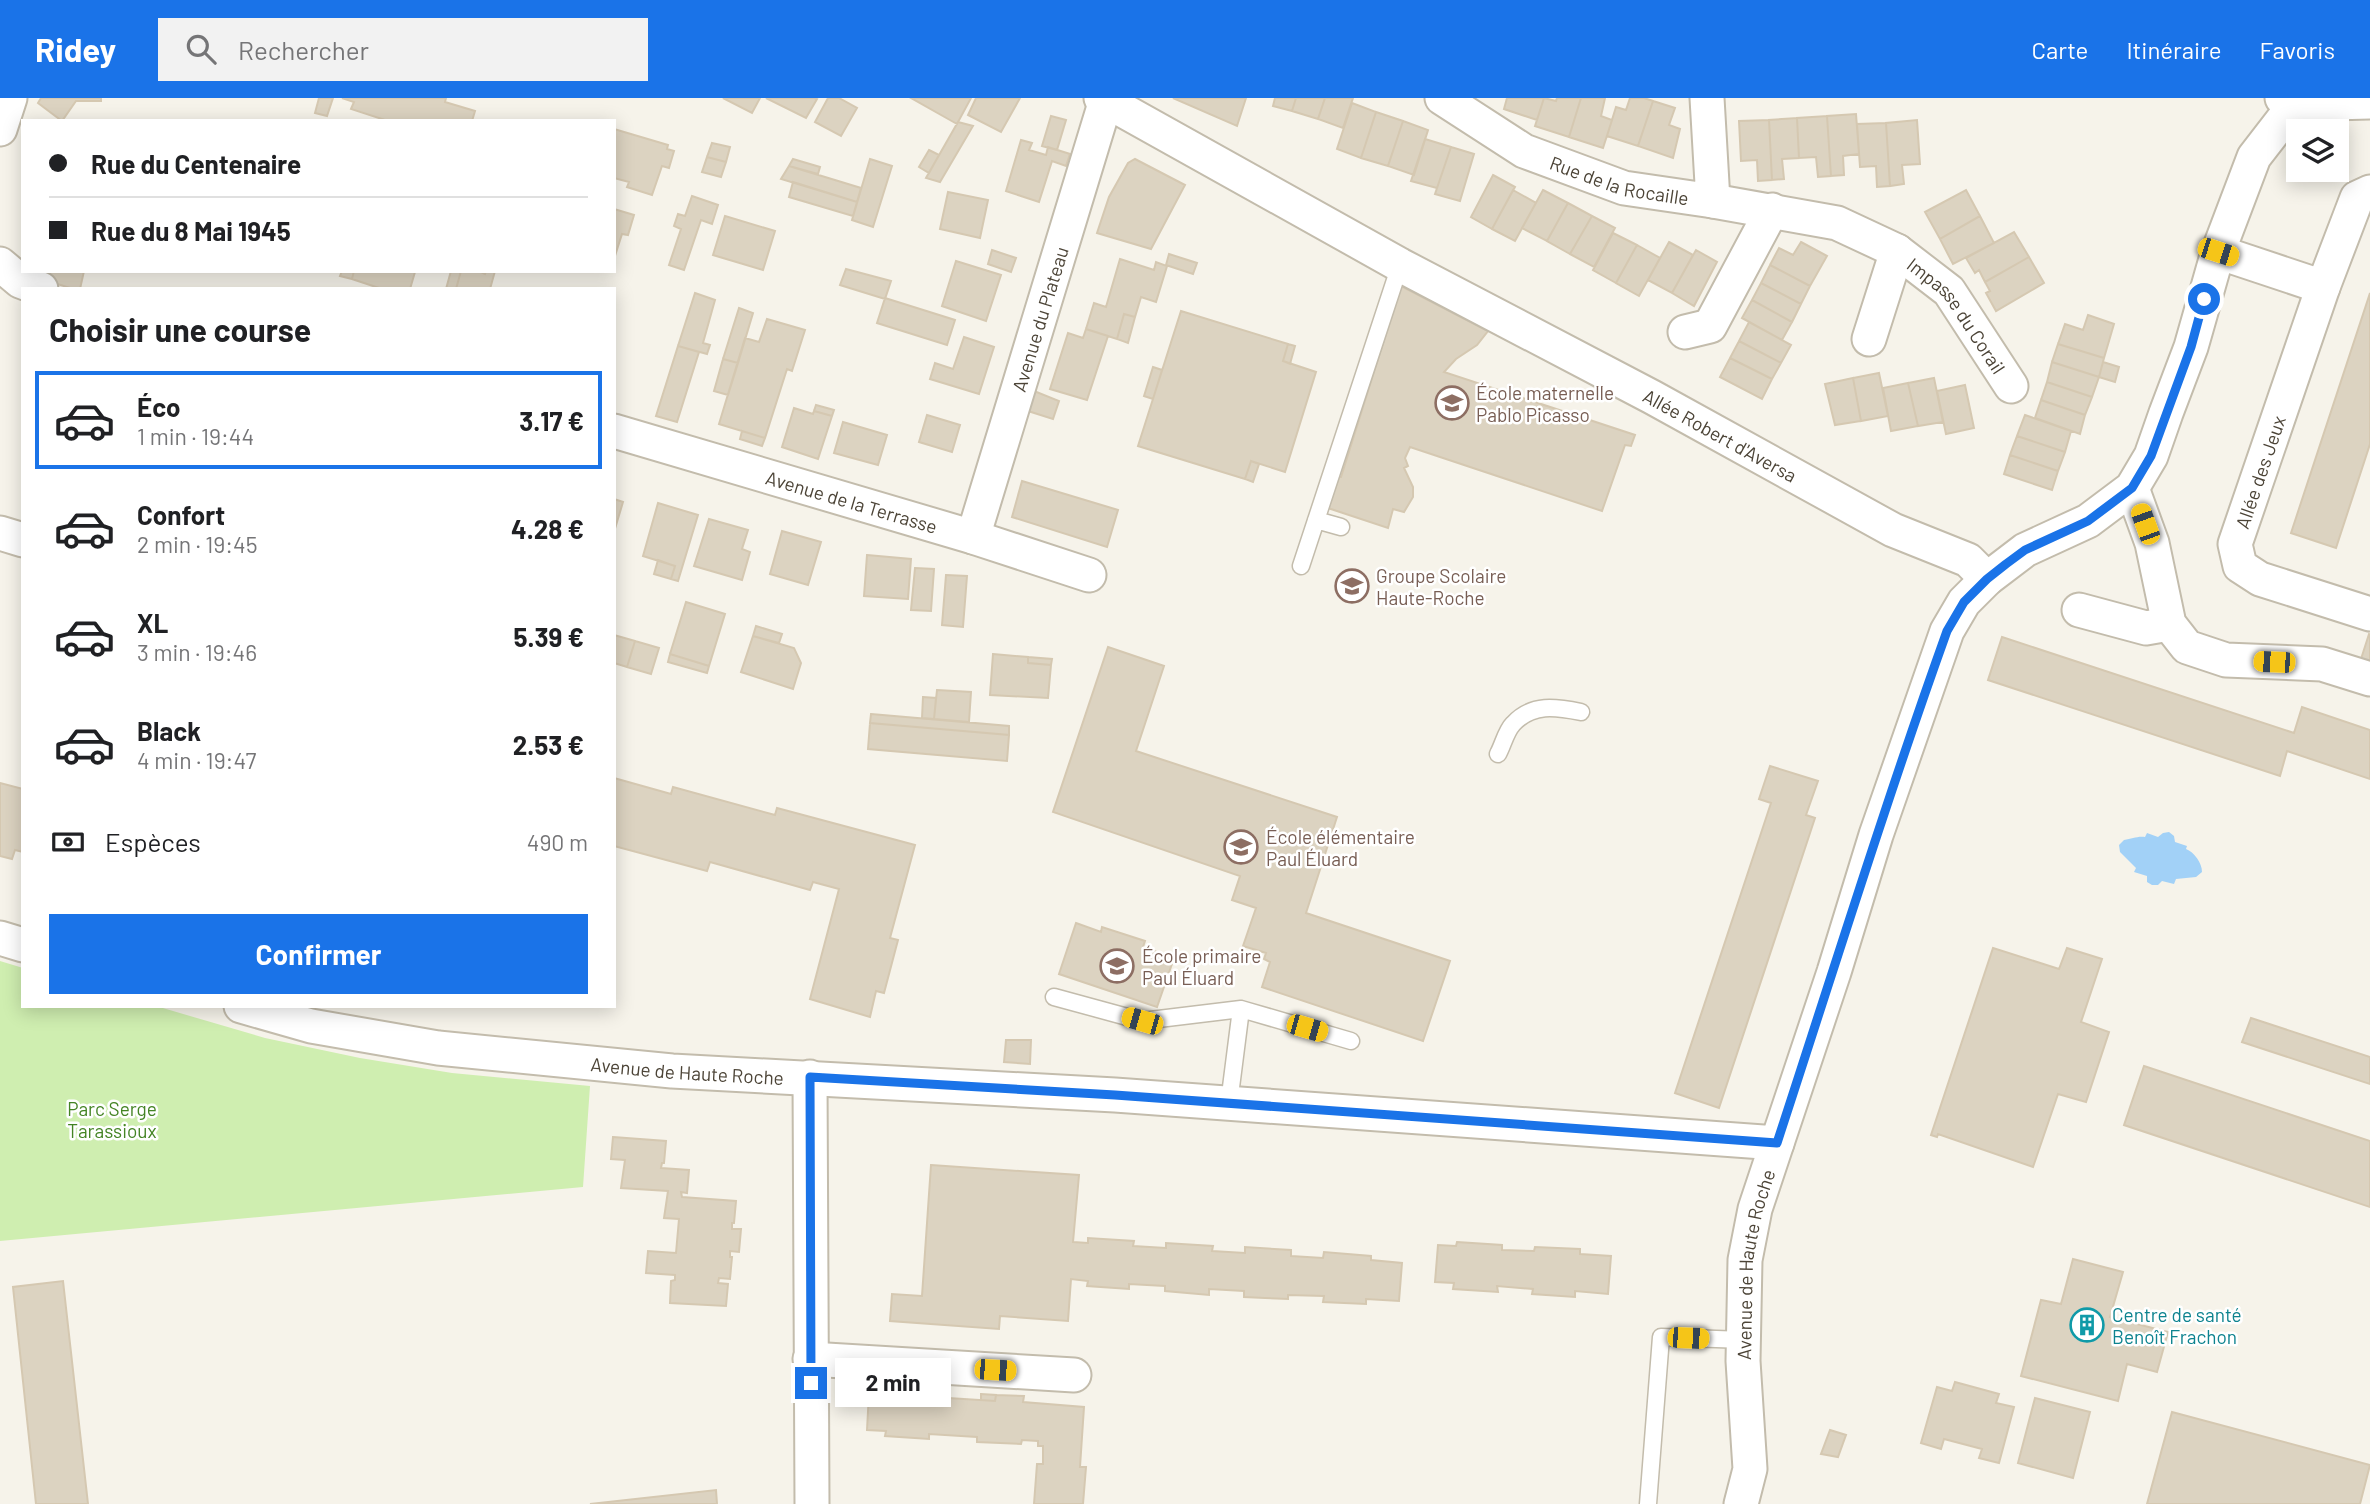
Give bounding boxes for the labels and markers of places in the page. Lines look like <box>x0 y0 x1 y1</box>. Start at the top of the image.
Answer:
place label: École maternelle Pablo Picasso <box>1476 381 1614 426</box>
school or university icon: École maternelle Pablo Picasso <box>1433 384 1471 422</box>
place label: Groupe Scolaire Haute-Roche <box>1376 564 1506 609</box>
school or university icon: Groupe Scolaire Haute-Roche <box>1333 567 1371 605</box>
place label: École élémentaire Paul Éluard <box>1266 825 1415 870</box>
school or university icon: École élémentaire Paul Éluard <box>1222 828 1260 866</box>
place label: École primaire Paul Éluard <box>1142 944 1261 989</box>
school or university icon: École primaire Paul Éluard <box>1098 947 1136 985</box>
place label: Centre de santé Benoît Frachon <box>2112 1303 2242 1348</box>
building icon: Centre de santé Benoît Frachon <box>2068 1306 2106 1344</box>

